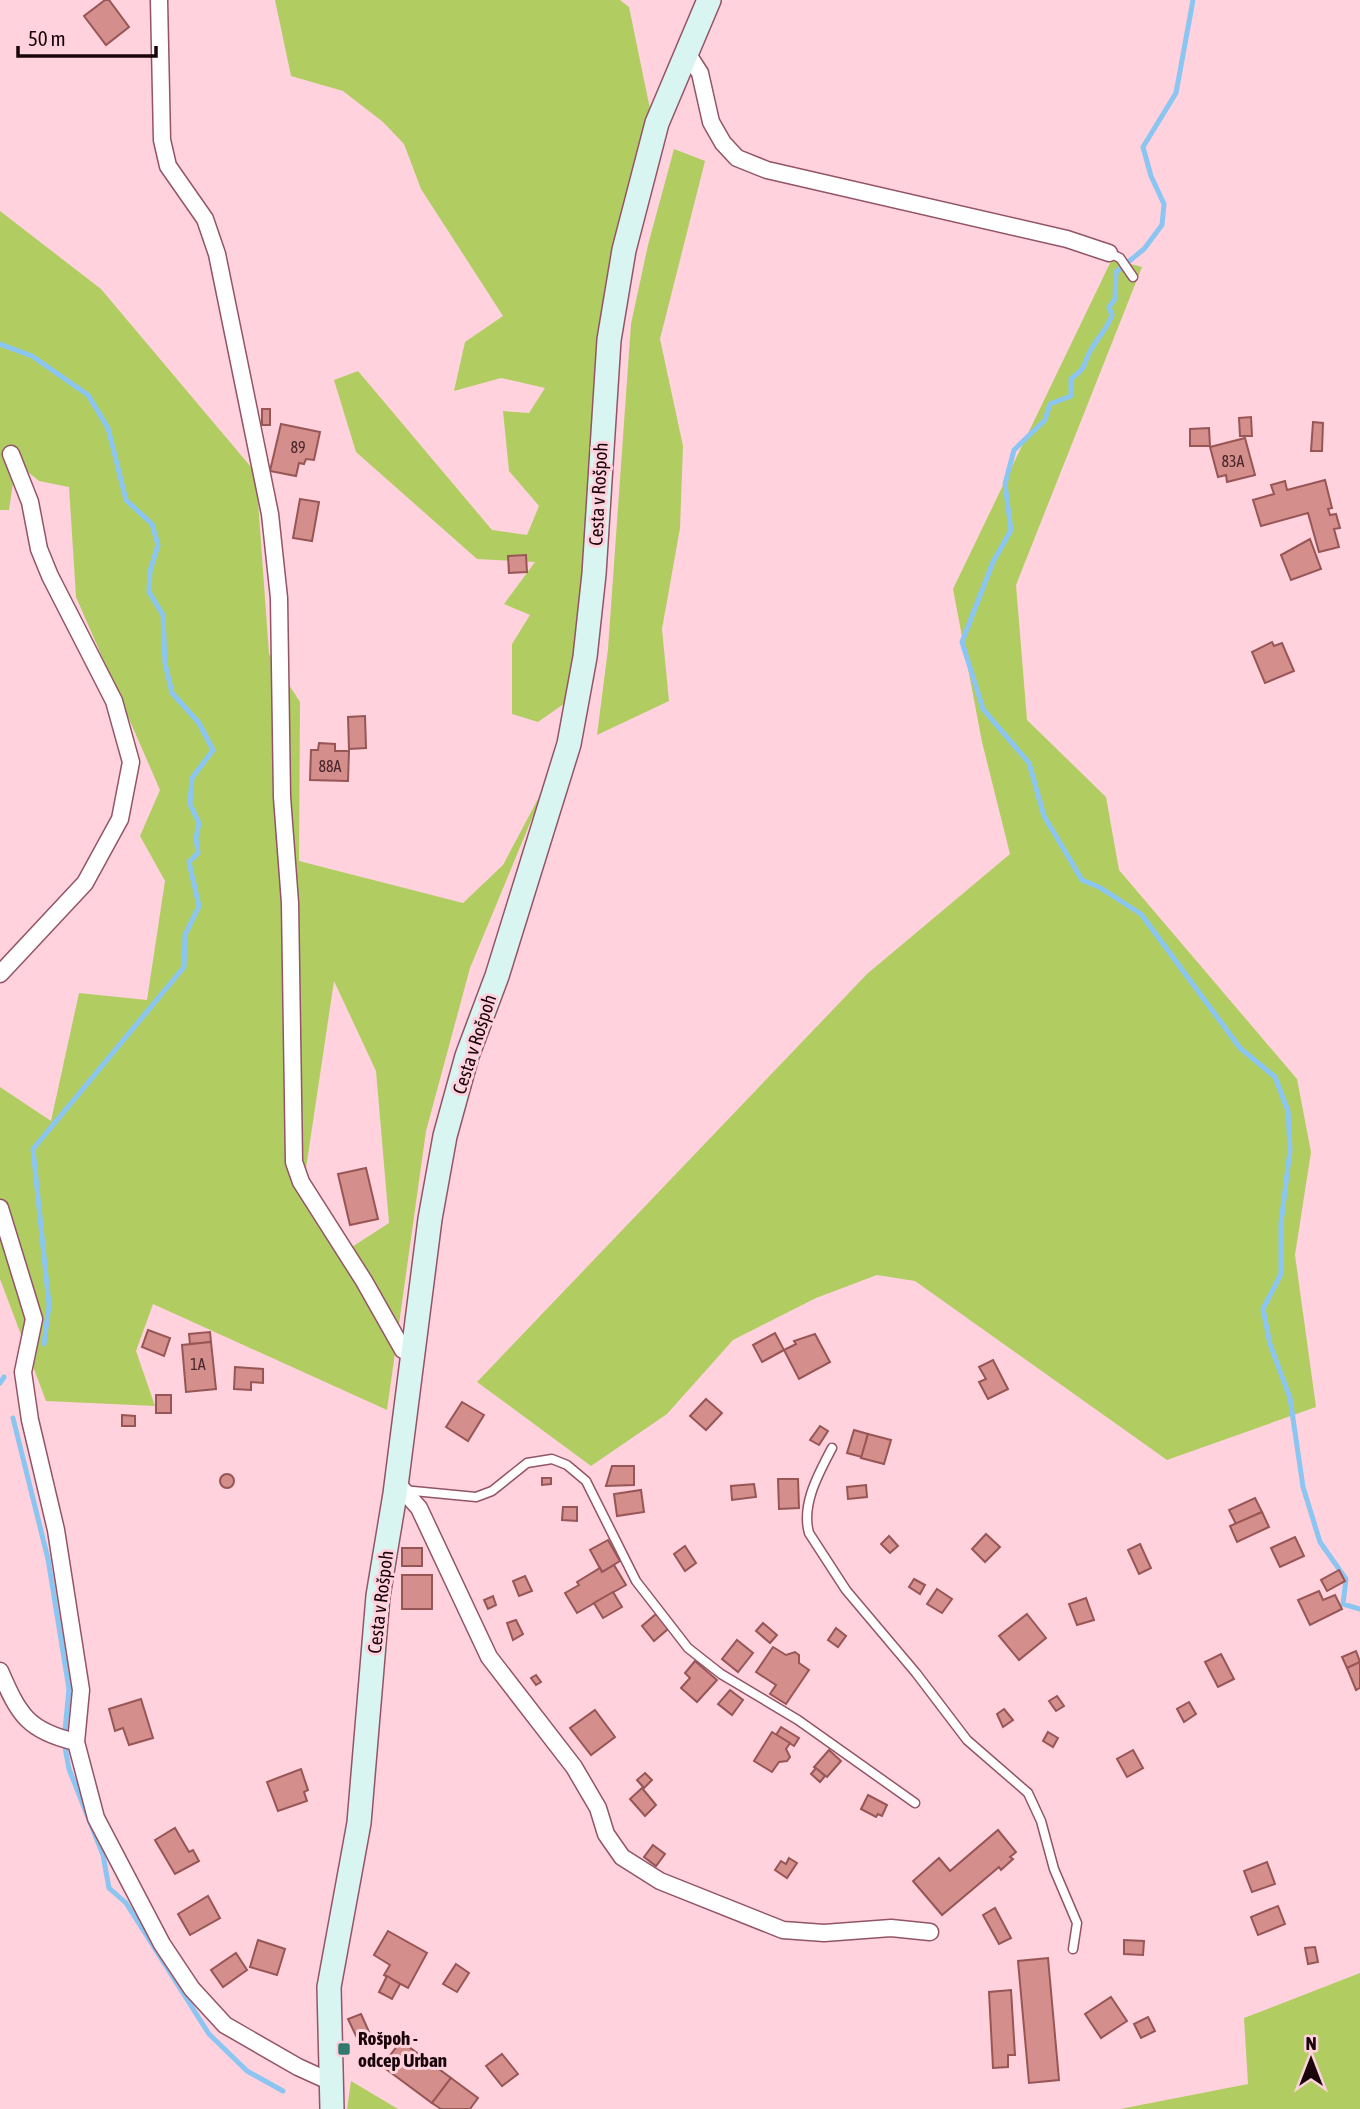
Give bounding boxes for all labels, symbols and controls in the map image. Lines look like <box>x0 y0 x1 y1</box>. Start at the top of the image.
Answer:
scale bar <box>18 14 156 58</box>
text: 50 m <box>28 26 66 50</box>
house number: 89 <box>290 438 306 456</box>
street label: Cesta v Rošpoh <box>584 442 612 546</box>
house number: 83A <box>1222 452 1245 470</box>
house number: 88A <box>319 757 342 775</box>
street label: Cesta v Rošpoh <box>448 991 500 1097</box>
house number: 1A <box>190 1355 206 1373</box>
street label: Cesta v Rošpoh <box>363 1549 397 1655</box>
north arrow <box>1276 2025 1346 2095</box>
place label: Rošpoh - odcep Urban <box>358 2027 447 2071</box>
text: N <box>1305 2032 1317 2054</box>
marker: Rošpoh - odcep Urban <box>336 2041 352 2057</box>

